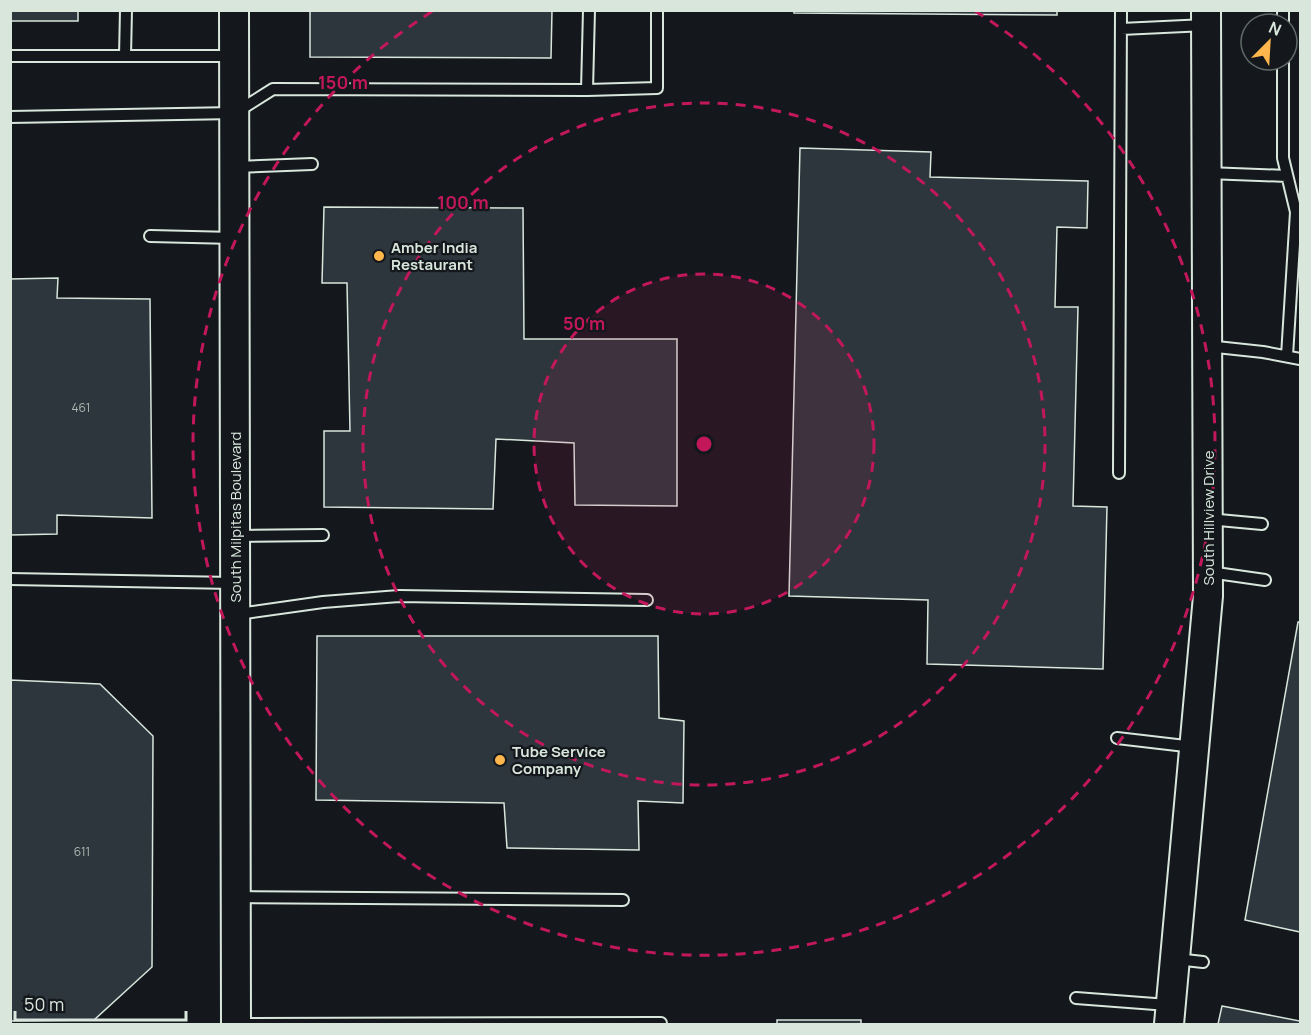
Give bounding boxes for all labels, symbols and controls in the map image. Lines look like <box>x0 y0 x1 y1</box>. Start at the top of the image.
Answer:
north arrow <box>1239 12 1299 72</box>
text: N <box>1265 16 1285 41</box>
text: 150 m <box>318 70 368 94</box>
text: 100 m <box>437 190 489 214</box>
place label: Amber India Restaurant <box>391 237 477 275</box>
marker: Amber India Restaurant <box>372 249 386 263</box>
text: 50 m <box>563 311 605 335</box>
house number: 461 <box>71 399 91 416</box>
street label: South Milpitas Boulevard <box>225 432 246 602</box>
centre of rings <box>694 434 714 454</box>
street label: South Hillview Drive <box>1198 450 1219 585</box>
place label: Tube Service Company <box>512 741 606 779</box>
marker: Tube Service Company <box>493 753 507 767</box>
house number: 611 <box>74 843 90 860</box>
scale bar <box>15 984 186 1022</box>
text: 50 m <box>24 992 64 1016</box>

